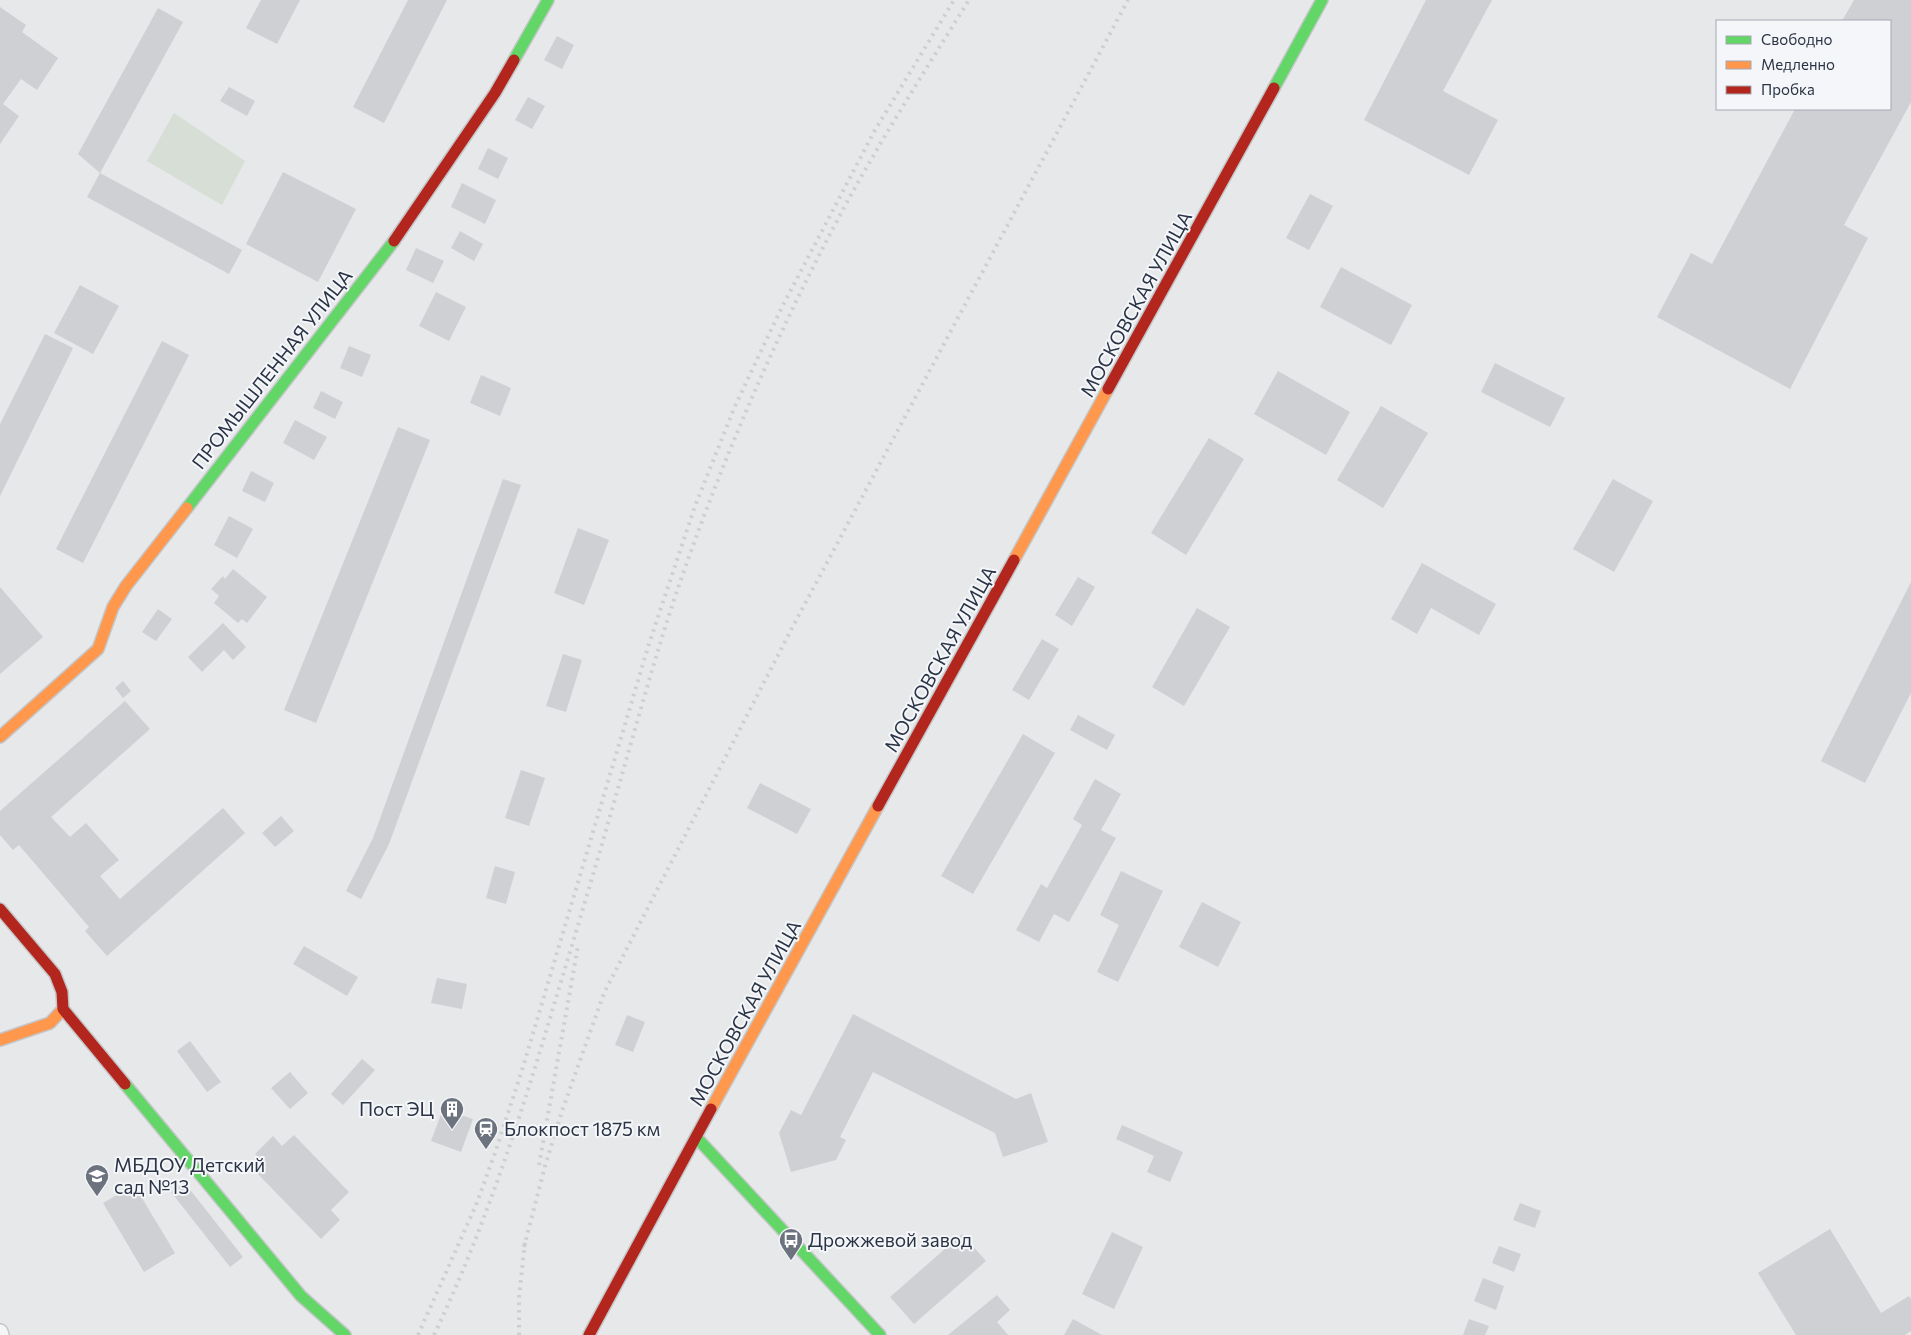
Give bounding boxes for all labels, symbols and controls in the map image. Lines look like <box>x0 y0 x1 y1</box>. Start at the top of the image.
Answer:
legend <box>1716 20 1891 110</box>
text: Свободно <box>1761 30 1832 48</box>
text: Медленно <box>1761 55 1835 73</box>
text: Пробка <box>1761 80 1815 98</box>
street label: МОСКОВСКАЯ УЛИЦА <box>1075 207 1196 401</box>
street label: ПРОМЫШЛЕННАЯ УЛИЦА <box>186 264 357 473</box>
street label: МОСКОВСКАЯ УЛИЦА <box>879 562 1000 756</box>
street label: МОСКОВСКАЯ УЛИЦА <box>684 916 805 1110</box>
building icon: Пост ЭЦ <box>439 1096 465 1130</box>
place label: Пост ЭЦ <box>359 1097 434 1120</box>
station icon: Блокпост 1875 км <box>473 1116 499 1150</box>
place label: Блокпост 1875 км <box>504 1117 660 1140</box>
place label: МБДОУ Детский сад №13 <box>114 1153 265 1198</box>
school or university icon: МБДОУ Детский сад №13 <box>84 1163 110 1197</box>
bus stop icon: Дрожжевой завод <box>778 1227 804 1261</box>
place label: Дрожжевой завод <box>808 1228 972 1251</box>

